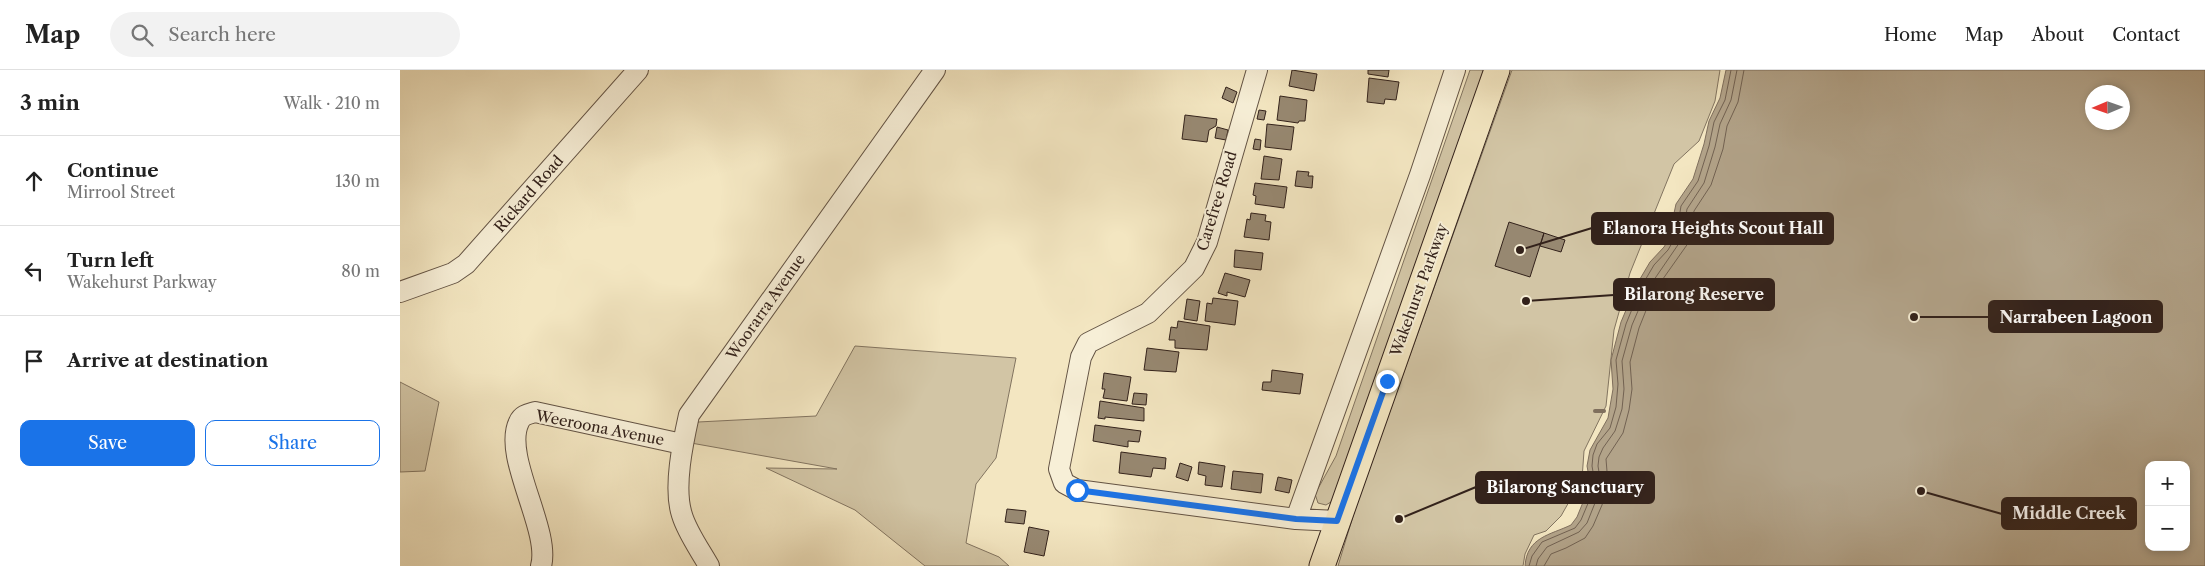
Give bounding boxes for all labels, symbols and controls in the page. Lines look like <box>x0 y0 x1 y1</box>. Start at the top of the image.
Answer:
search box <box>110 12 460 57</box>
text: Map <box>25 20 80 49</box>
icon: search <box>128 21 156 49</box>
text: Search here <box>168 23 276 46</box>
text: Home <box>1884 24 1937 46</box>
text: Map <box>1965 24 2003 46</box>
text: About <box>2031 24 2084 46</box>
text: Contact <box>2112 24 2180 46</box>
north arrow <box>2085 85 2130 130</box>
text: 3 min <box>20 90 80 115</box>
text: Walk · 210 m <box>284 93 380 113</box>
street label: Carefree Road <box>1192 149 1241 253</box>
street label: Rickard Road <box>490 151 567 236</box>
text: Continue <box>67 159 159 182</box>
icon: ahead <box>20 167 48 195</box>
text: 130 m <box>335 171 380 191</box>
text: Mirrool Street <box>67 182 175 202</box>
callout: Elanora Heights Scout Hall <box>1592 213 1833 244</box>
text: Elanora Heights Scout Hall <box>1602 218 1824 238</box>
street label: Wakehurst Parkway <box>1385 220 1452 360</box>
text: Turn left <box>67 249 154 272</box>
street label: Woorarra Avenue <box>721 250 809 364</box>
icon: left <box>20 257 48 285</box>
text: 80 m <box>341 261 380 281</box>
text: Wakehurst Parkway <box>67 272 217 292</box>
callout: Bilarong Reserve <box>1614 279 1774 310</box>
text: Bilarong Reserve <box>1624 284 1764 304</box>
callout: Narrabeen Lagoon <box>1989 301 2162 332</box>
text: Narrabeen Lagoon <box>2000 307 2152 327</box>
icon: arrive <box>20 347 48 375</box>
text: Arrive at destination <box>67 349 268 372</box>
route end <box>1376 370 1399 393</box>
street label: Weeroona Avenue <box>533 406 666 449</box>
button: Save <box>20 420 195 466</box>
button: Share <box>205 420 380 466</box>
map controls <box>2145 461 2190 551</box>
button: + <box>2145 461 2190 506</box>
callout: Bilarong Sanctuary <box>1476 472 1654 503</box>
text: Bilarong Sanctuary <box>1486 477 1645 497</box>
route start <box>1066 479 1089 502</box>
callout: Middle Creek <box>2002 498 2136 529</box>
text: Middle Creek <box>2012 503 2126 523</box>
button: − <box>2145 506 2190 551</box>

